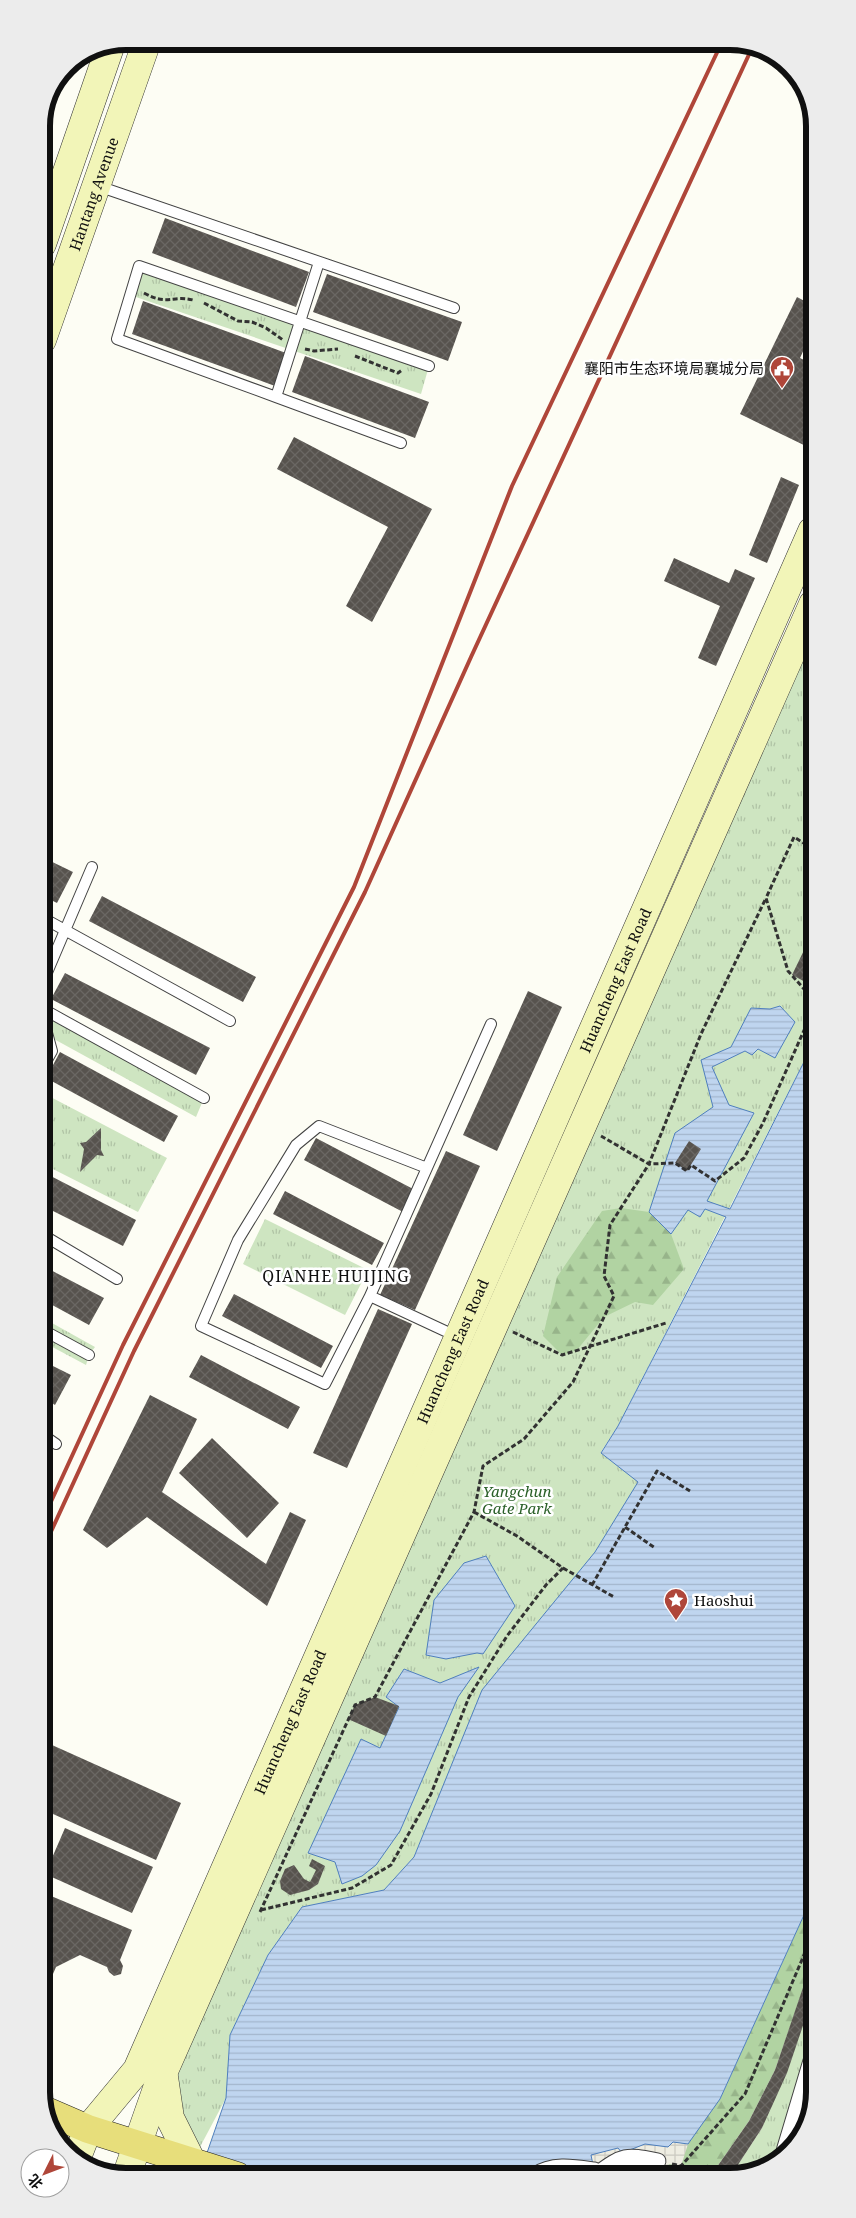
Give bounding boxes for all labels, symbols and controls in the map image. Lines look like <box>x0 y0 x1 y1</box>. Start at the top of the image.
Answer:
street label: Hantang Avenue <box>64 134 123 253</box>
public building icon: 襄阳市生态环境局襄城分局 <box>769 355 795 389</box>
place label: 襄阳市生态环境局襄城分局 <box>584 358 764 378</box>
street label: Huancheng East Road <box>574 905 656 1056</box>
district label: QIANHE HUIJING <box>262 1265 410 1287</box>
street label: Huancheng East Road <box>412 1276 493 1427</box>
park label: Yangchun Gate Park <box>482 1481 552 1518</box>
place icon: Haoshui <box>663 1587 689 1621</box>
place label: Haoshui <box>694 1590 754 1610</box>
street label: Huancheng East Road <box>249 1646 330 1797</box>
north arrow <box>20 2148 70 2198</box>
text: 北 <box>23 2170 47 2194</box>

